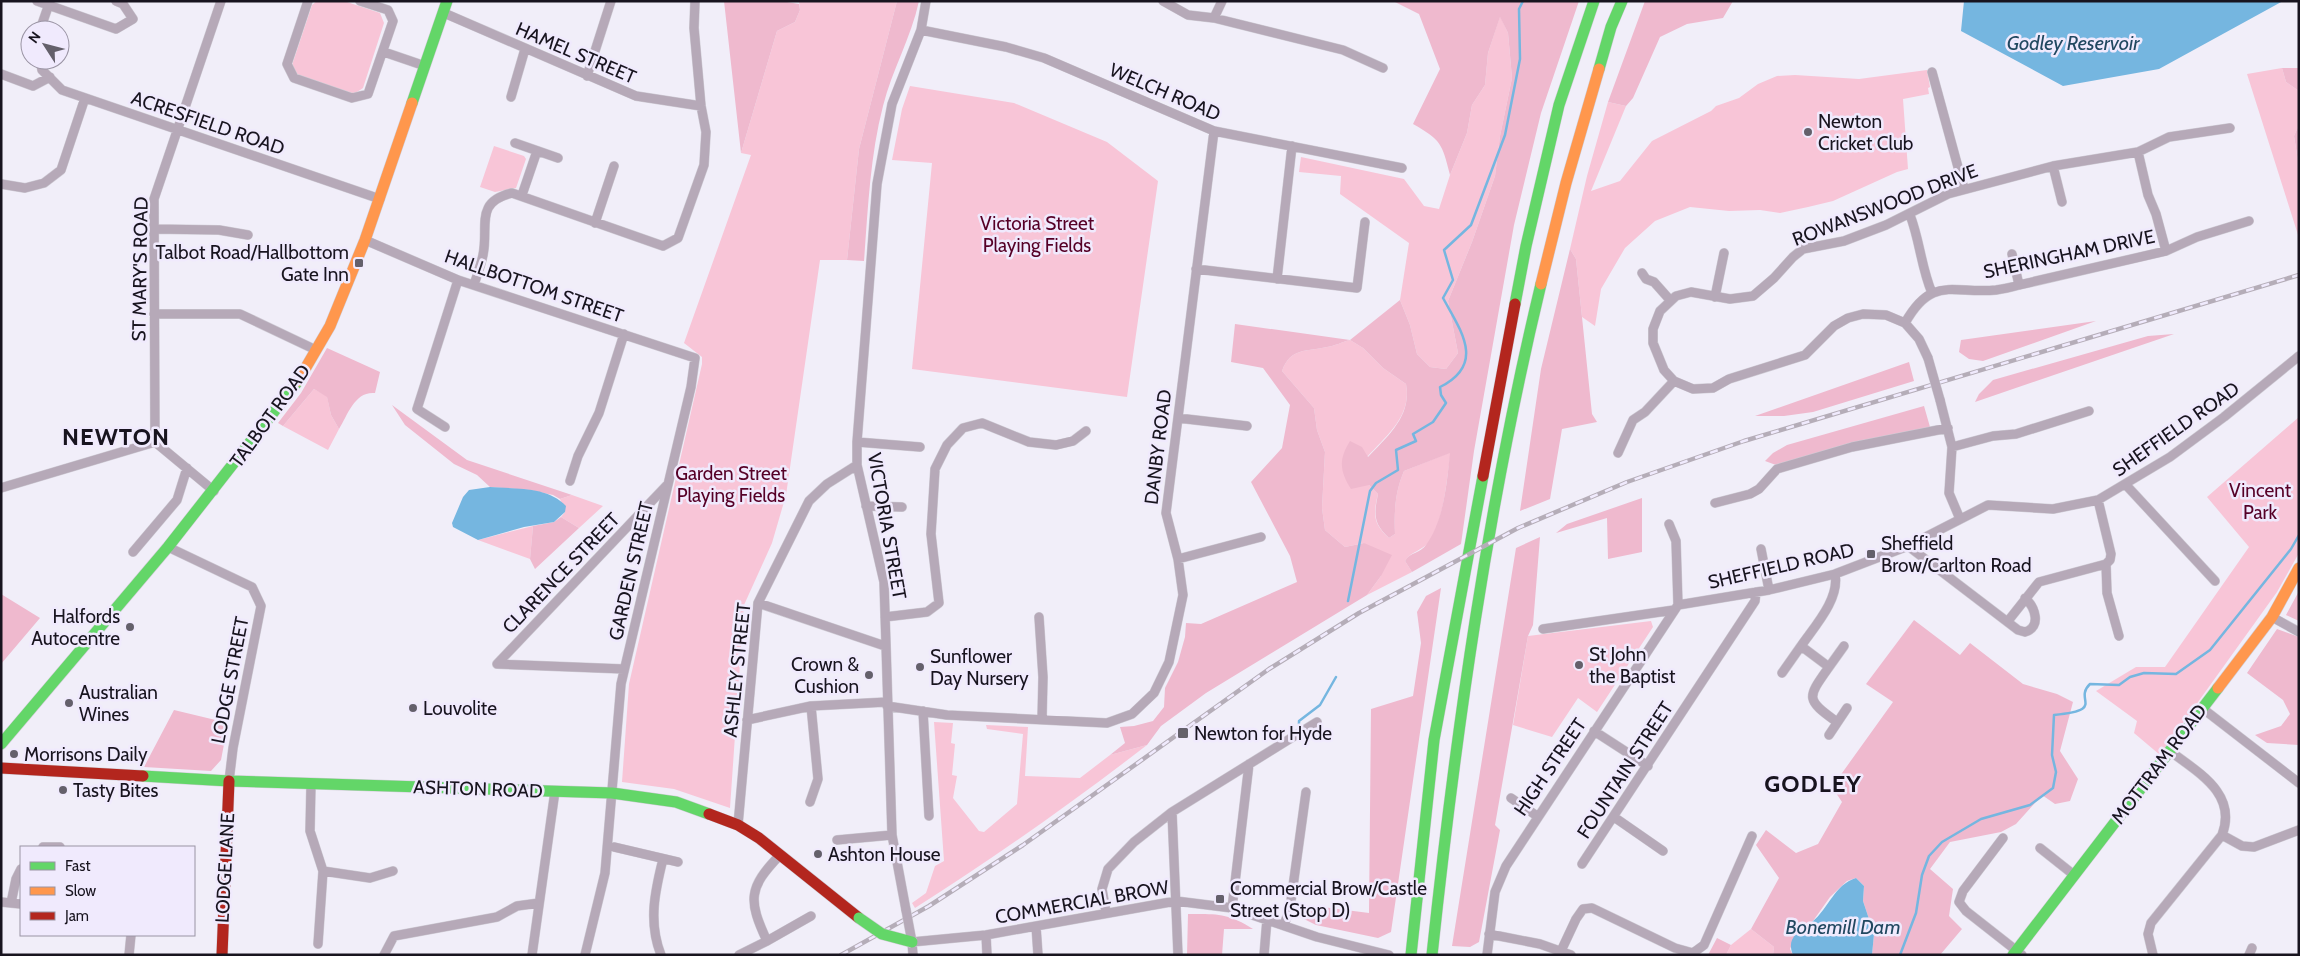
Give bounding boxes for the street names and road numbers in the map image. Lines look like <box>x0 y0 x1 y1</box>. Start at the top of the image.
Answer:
street label: HAMEL STREET <box>512 17 640 89</box>
street label: WELCH ROAD <box>1106 58 1224 126</box>
street label: ACRESFIELD ROAD <box>128 86 288 160</box>
street label: ROWANSWOOD DRIVE <box>1789 159 1981 251</box>
street label: ST MARY'S ROAD <box>127 196 153 342</box>
street label: SHERINGHAM DRIVE <box>1981 225 2157 283</box>
street label: HALLBOTTOM STREET <box>442 245 626 327</box>
street label: TALBOT ROAD <box>225 360 315 472</box>
street label: SHEFFIELD ROAD <box>2108 377 2244 481</box>
street label: DANBY ROAD <box>1140 388 1177 506</box>
street label: VICTORIA STREET <box>863 451 911 601</box>
street label: GARDEN STREET <box>604 499 658 643</box>
street label: CLARENCE STREET <box>498 508 624 638</box>
street label: SHEFFIELD ROAD <box>1706 538 1856 594</box>
street label: ASHLEY STREET <box>718 602 756 738</box>
street label: LODGE STREET <box>206 615 254 745</box>
street label: FOUNTAIN STREET <box>1572 697 1678 843</box>
street label: MOTTRAM ROAD <box>2106 699 2212 828</box>
street label: HIGH STREET <box>1509 714 1591 820</box>
street label: ASHTON ROAD <box>413 775 543 803</box>
street label: LODGE LANE <box>211 812 239 924</box>
street label: COMMERCIAL BROW <box>993 875 1171 929</box>

